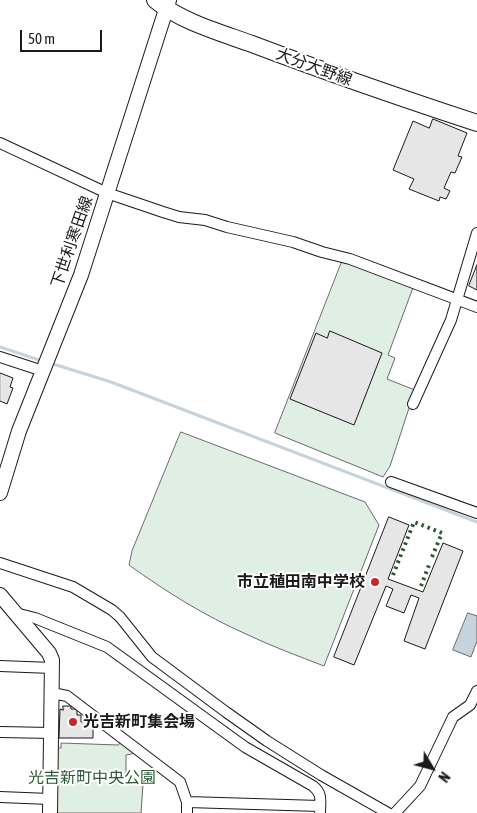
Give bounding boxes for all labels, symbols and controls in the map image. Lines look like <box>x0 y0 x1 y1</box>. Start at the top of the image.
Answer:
scale bar <box>22 20 105 52</box>
text: 50 m <box>28 30 55 47</box>
street label: 大分大野線 <box>273 44 355 90</box>
street label: 下世利寒田線 <box>47 193 97 291</box>
place label: 市立稙田南中学校 <box>237 572 365 592</box>
marker: 市立稙田南中学校 <box>369 576 381 588</box>
place label: 光吉新町集会場 <box>83 712 195 732</box>
marker: 光吉新町集会場 <box>67 716 79 728</box>
north arrow <box>407 743 457 793</box>
park label: 光吉新町中央公園 <box>28 768 156 788</box>
text: N <box>435 769 453 785</box>

